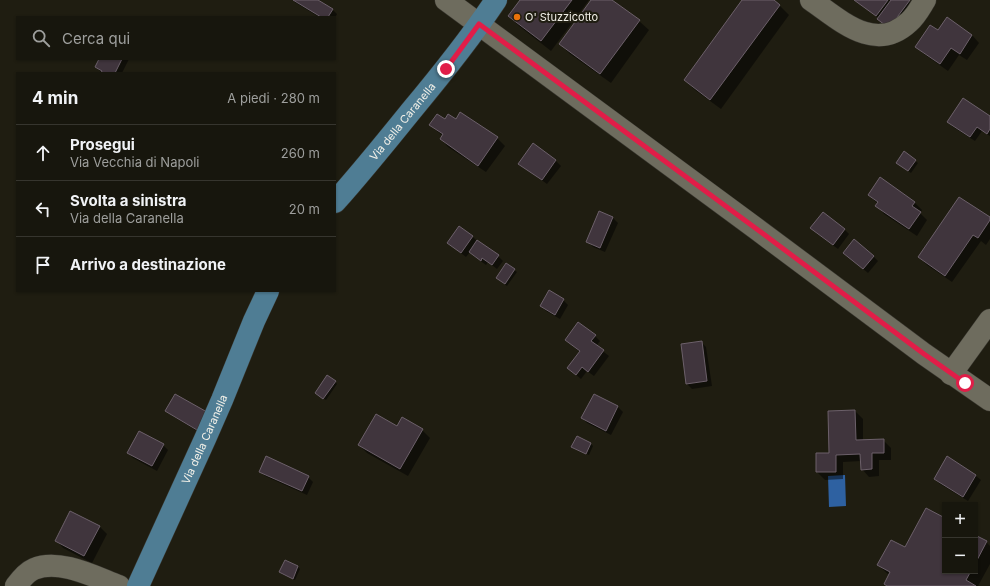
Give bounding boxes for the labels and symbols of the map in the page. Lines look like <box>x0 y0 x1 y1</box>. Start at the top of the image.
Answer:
place label: O' Stuzzicotto <box>525 10 598 24</box>
marker: O' Stuzzicotto <box>512 12 522 22</box>
route end <box>437 60 455 78</box>
street label: Via della Caranella <box>367 80 438 163</box>
route start <box>956 374 974 392</box>
street label: Via della Caranella <box>178 393 230 486</box>

